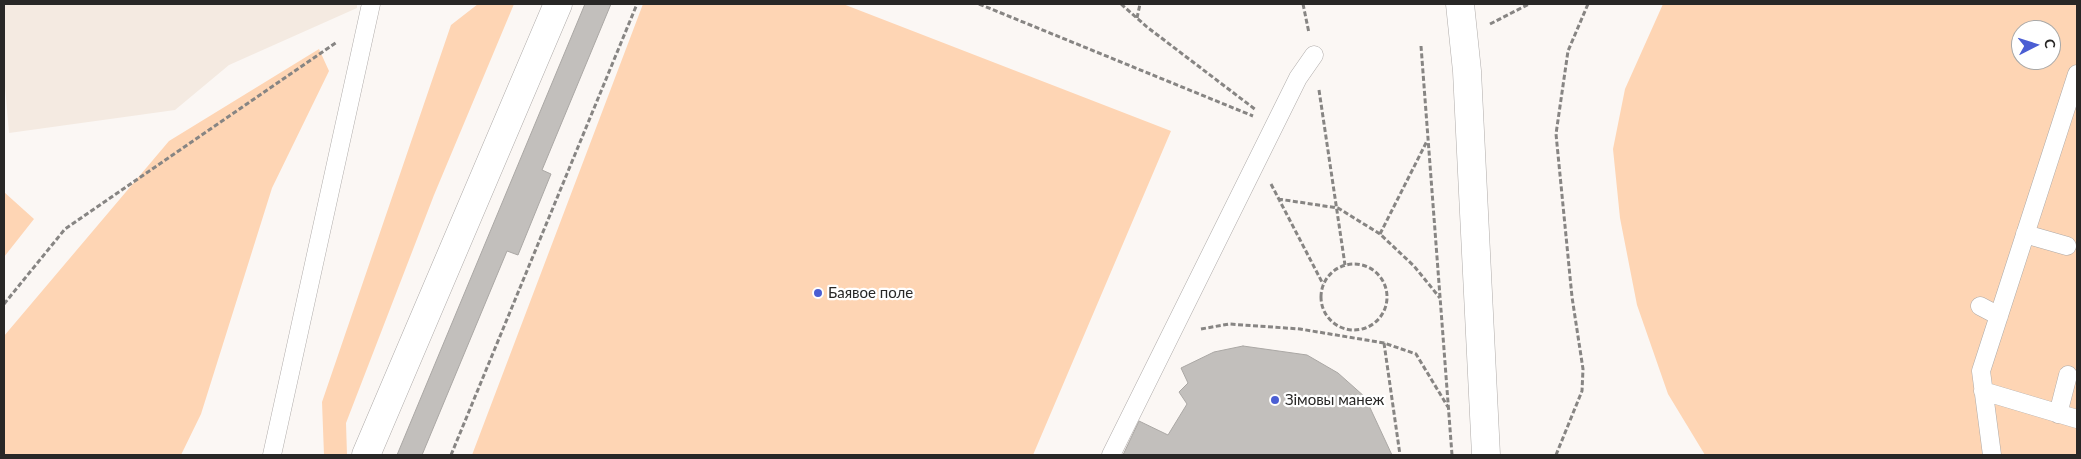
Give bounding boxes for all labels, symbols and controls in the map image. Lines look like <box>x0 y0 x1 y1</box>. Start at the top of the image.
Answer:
north arrow <box>2011 20 2061 70</box>
text: С <box>2042 38 2059 49</box>
place label: Баявое поле <box>828 284 913 302</box>
marker: Баявое поле <box>812 287 824 299</box>
place label: Зімовы манеж <box>1285 391 1384 409</box>
marker: Зімовы манеж <box>1269 394 1281 406</box>

